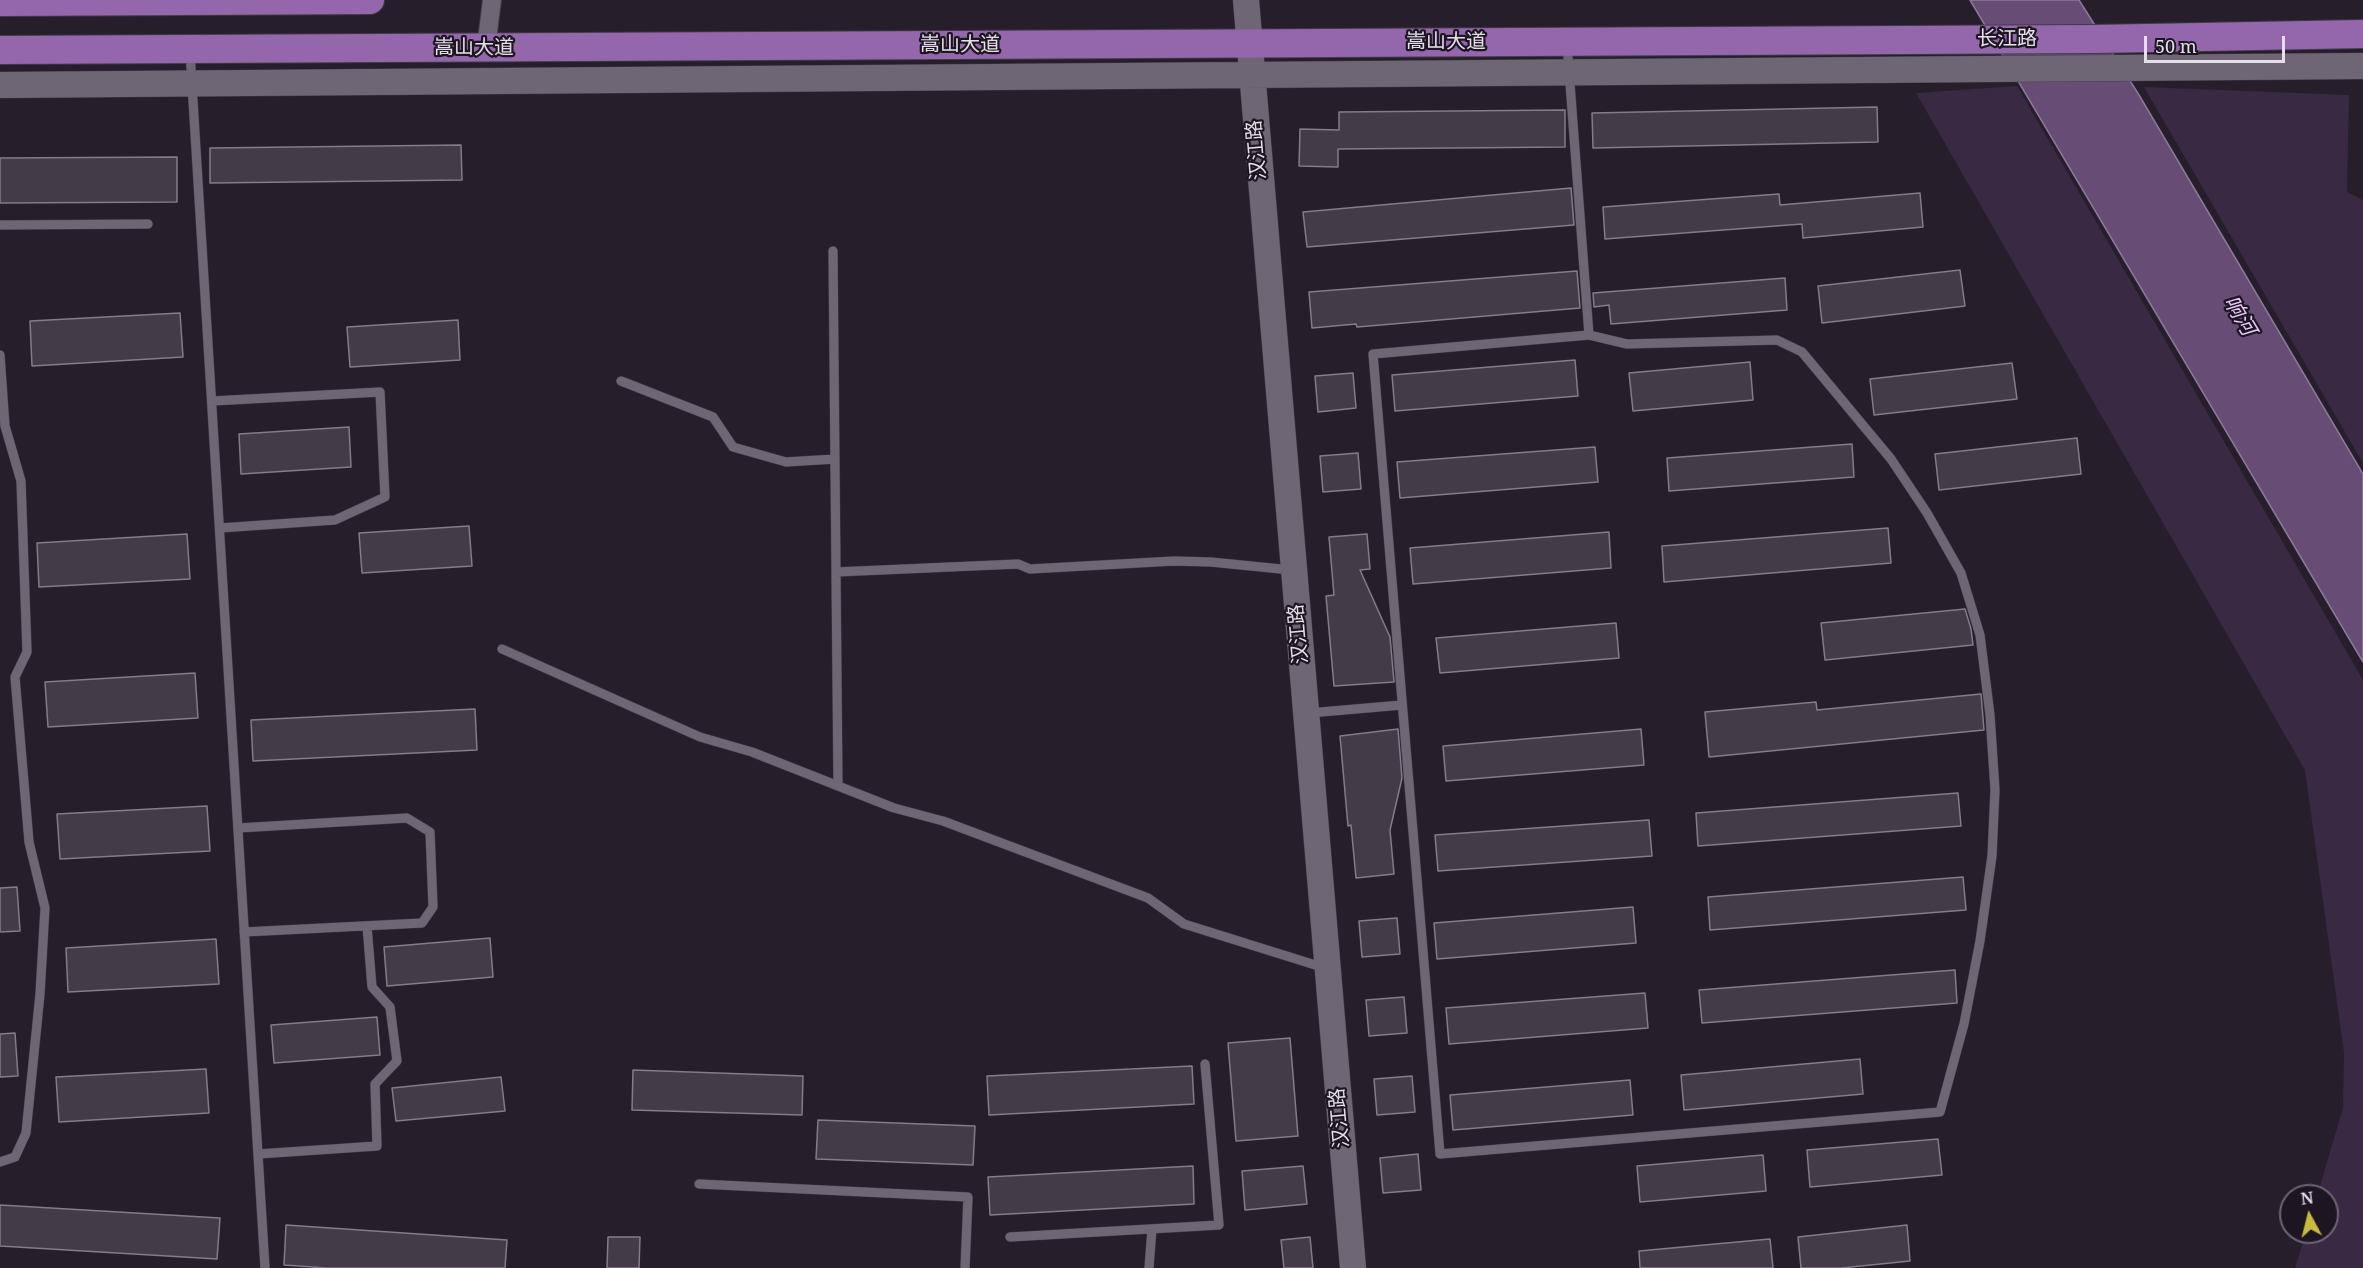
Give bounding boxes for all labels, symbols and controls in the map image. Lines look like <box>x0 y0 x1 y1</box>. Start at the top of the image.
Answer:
scale bar <box>2147 24 2288 62</box>
street label: 长江路 <box>1977 27 2037 51</box>
street label: 嵩山大道 <box>1406 30 1486 54</box>
street label: 嵩山大道 <box>920 33 1000 57</box>
text: 50 m <box>2155 34 2197 58</box>
street label: 嵩山大道 <box>434 36 514 60</box>
street label: 汉江路 <box>1242 119 1272 181</box>
water label: 响河 <box>2217 292 2261 340</box>
street label: 汉江路 <box>1284 603 1314 665</box>
street label: 汉江路 <box>1325 1087 1355 1149</box>
north arrow <box>2279 1184 2339 1244</box>
text: N <box>2299 1186 2315 1210</box>

